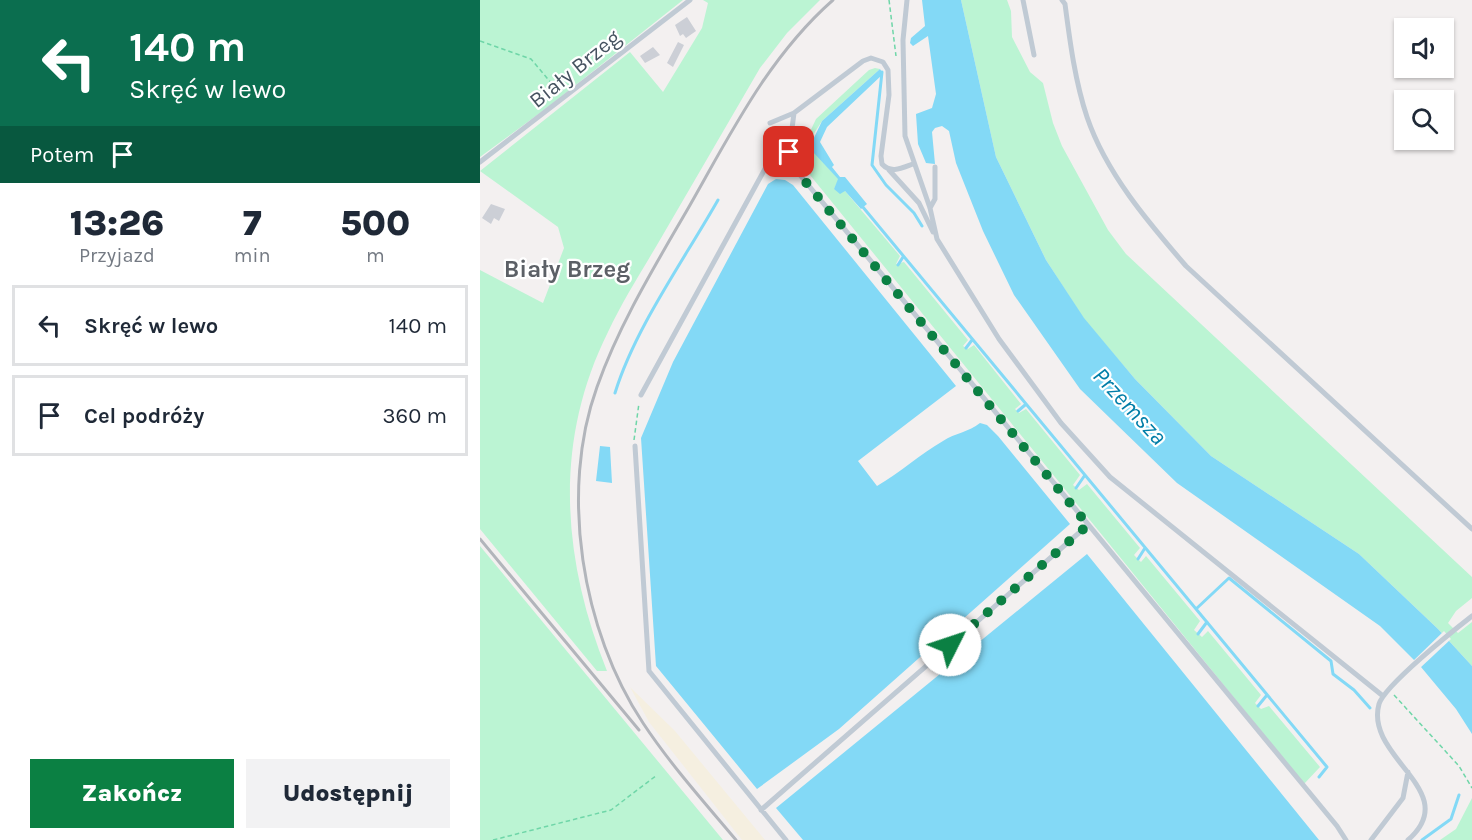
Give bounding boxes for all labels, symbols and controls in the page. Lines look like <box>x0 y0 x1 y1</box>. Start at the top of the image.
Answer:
map controls <box>1394 18 1454 150</box>
button: sound <box>1394 18 1454 78</box>
text: 140 m <box>129 22 246 72</box>
icon: left <box>30 24 108 102</box>
street label: Biały Brzeg <box>524 24 626 114</box>
text: Skręć w lewo <box>129 73 286 105</box>
button: search <box>1394 90 1454 150</box>
pin <box>763 126 814 177</box>
icon: arrive <box>772 135 805 168</box>
icon: arrive <box>106 138 139 171</box>
text: Potem <box>30 142 94 168</box>
text: 13:26 <box>70 202 164 244</box>
text: 7 <box>243 202 262 244</box>
text: 500 <box>340 202 410 244</box>
text: Przyjazd <box>79 244 155 267</box>
text: min <box>234 244 271 267</box>
text: m <box>366 244 385 267</box>
district label: Biały Brzeg <box>504 255 630 283</box>
icon: left <box>33 309 66 342</box>
text: Skręć w lewo <box>84 313 218 339</box>
text: 140 m <box>389 313 447 339</box>
water label: Przemsza <box>1087 362 1173 450</box>
icon: arrive <box>33 399 66 432</box>
text: Cel podróży <box>84 403 204 429</box>
text: 360 m <box>383 403 447 429</box>
position arrow <box>918 613 982 677</box>
button: Zakończ <box>30 759 234 828</box>
button: Udostępnij <box>246 759 450 828</box>

